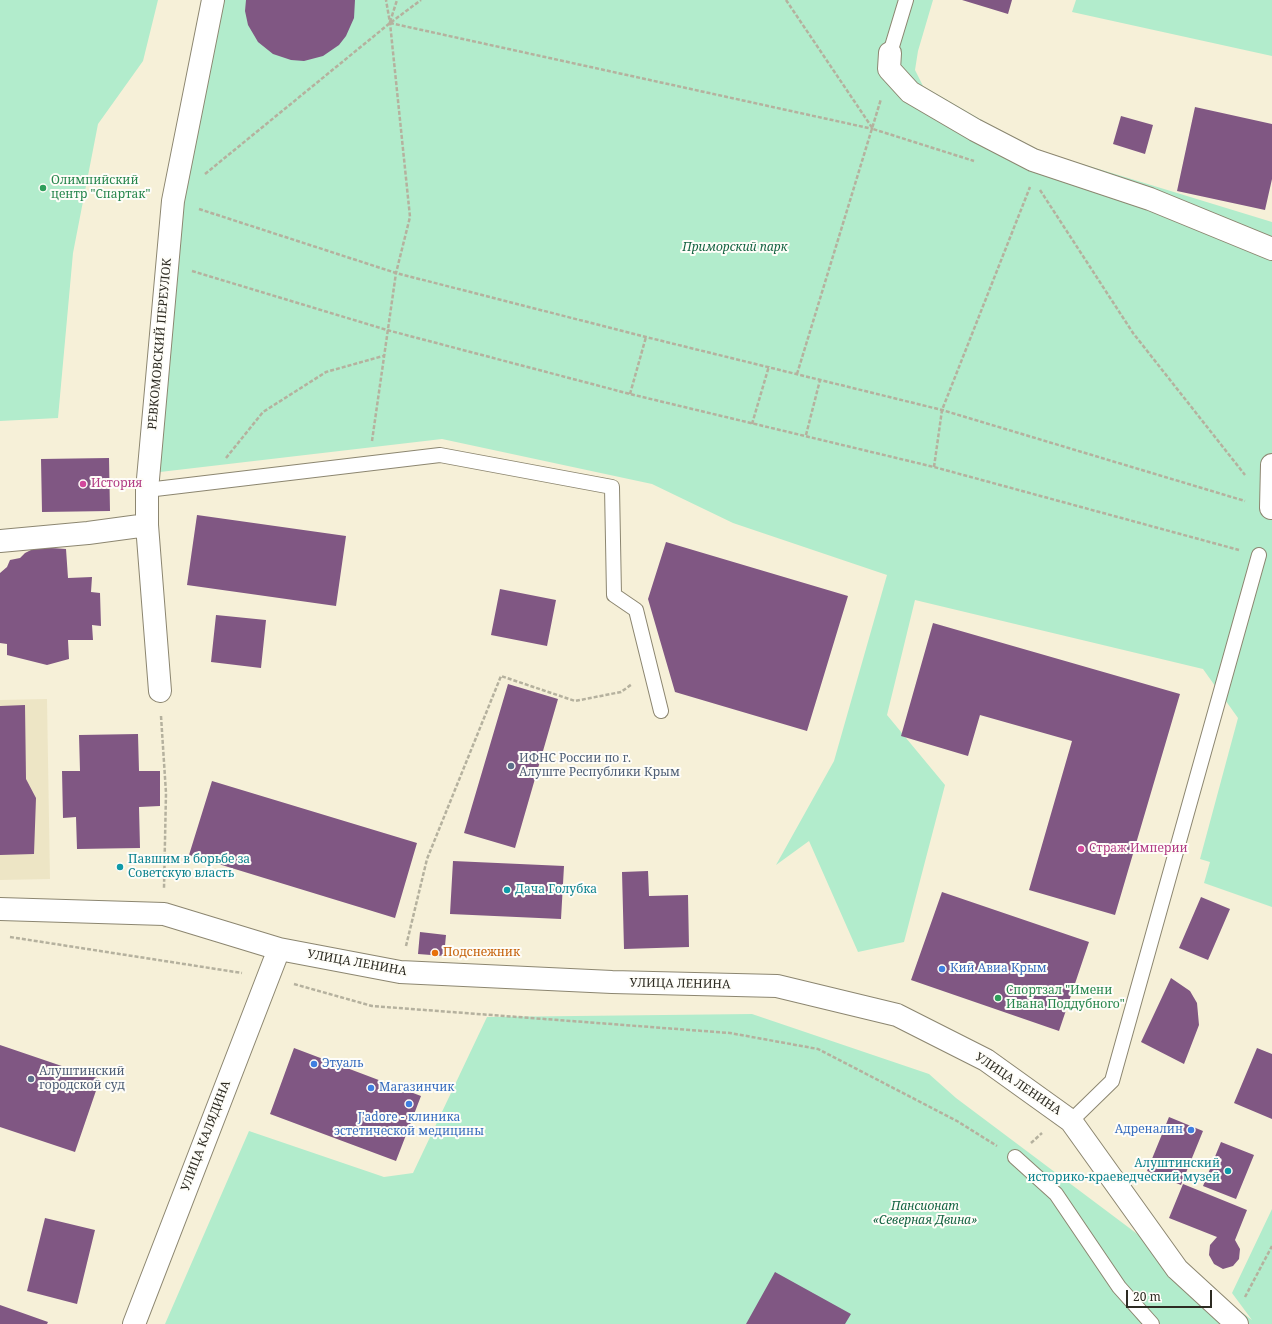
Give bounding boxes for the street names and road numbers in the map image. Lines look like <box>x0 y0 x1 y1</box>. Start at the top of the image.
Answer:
street label: РЕВКОМОВСКИЙ ПЕРЕУЛОК <box>145 258 175 430</box>
street label: УЛИЦА ЛЕНИНА <box>306 947 408 979</box>
street label: УЛИЦА ЛЕНИНА <box>629 976 731 992</box>
street label: УЛИЦА ЛЕНИНА <box>972 1050 1064 1118</box>
street label: УЛИЦА КАЛЯДИНА <box>178 1079 234 1193</box>

